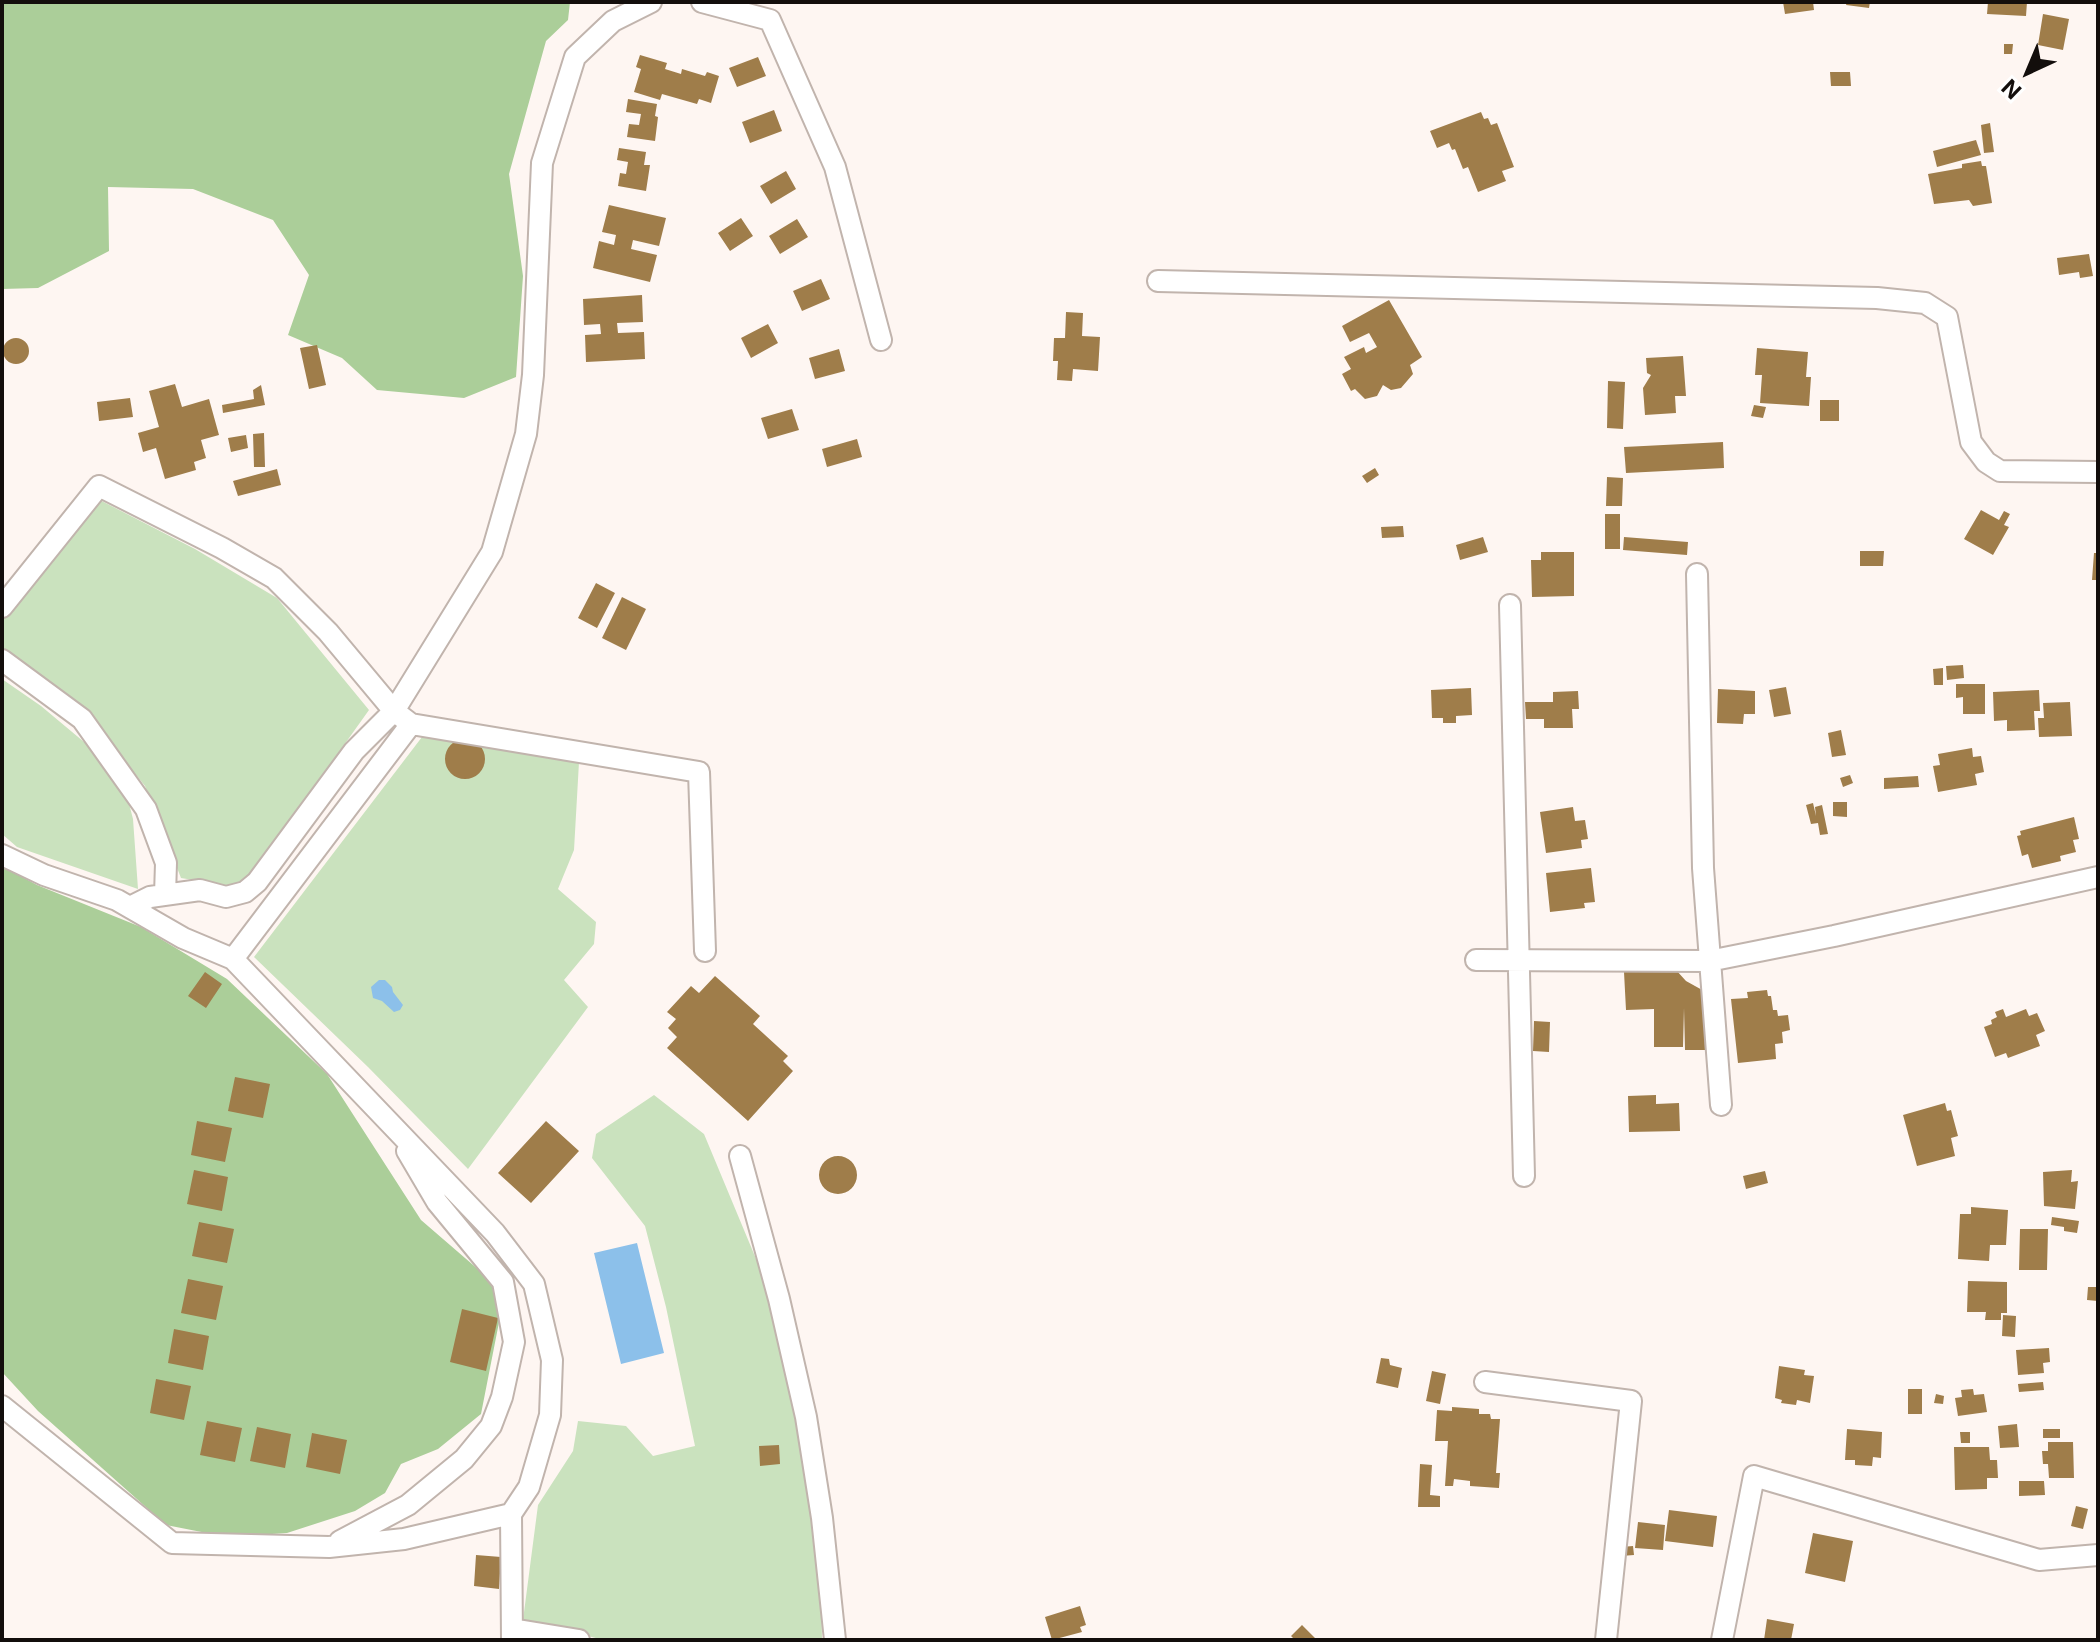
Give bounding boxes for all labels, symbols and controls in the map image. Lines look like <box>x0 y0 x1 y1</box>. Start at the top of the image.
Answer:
north arrow <box>1988 32 2068 112</box>
text: N <box>1996 74 2026 104</box>

